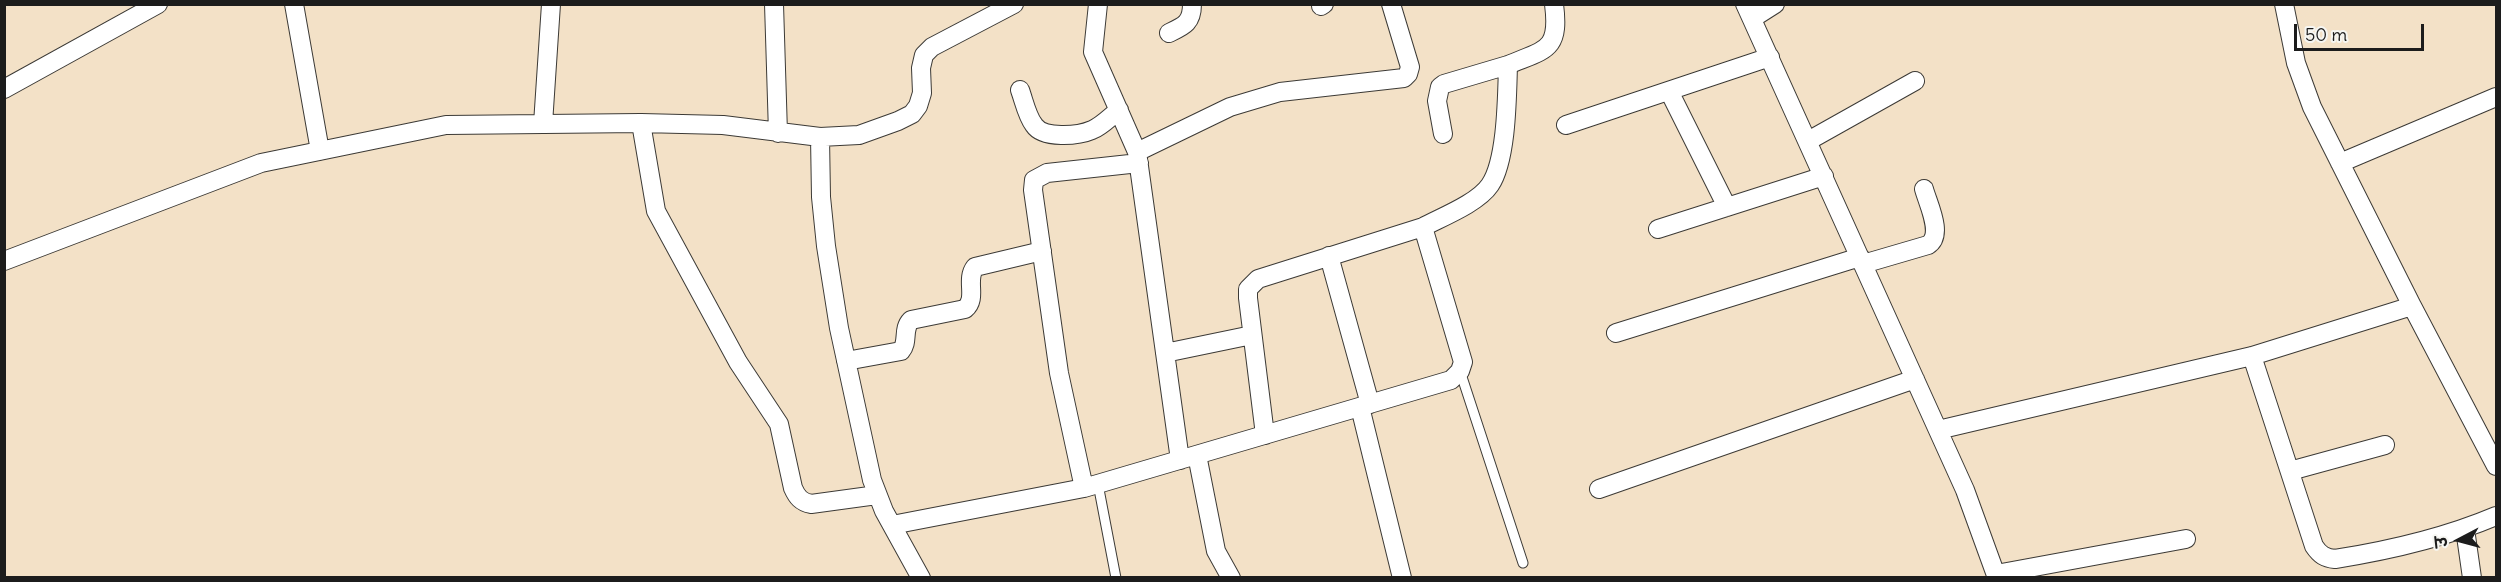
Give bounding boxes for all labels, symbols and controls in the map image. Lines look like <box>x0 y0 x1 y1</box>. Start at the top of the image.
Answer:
scale bar <box>2297 12 2428 50</box>
text: 50 m <box>2305 23 2347 46</box>
north arrow <box>2429 510 2489 570</box>
text: उ <box>2431 536 2452 548</box>

